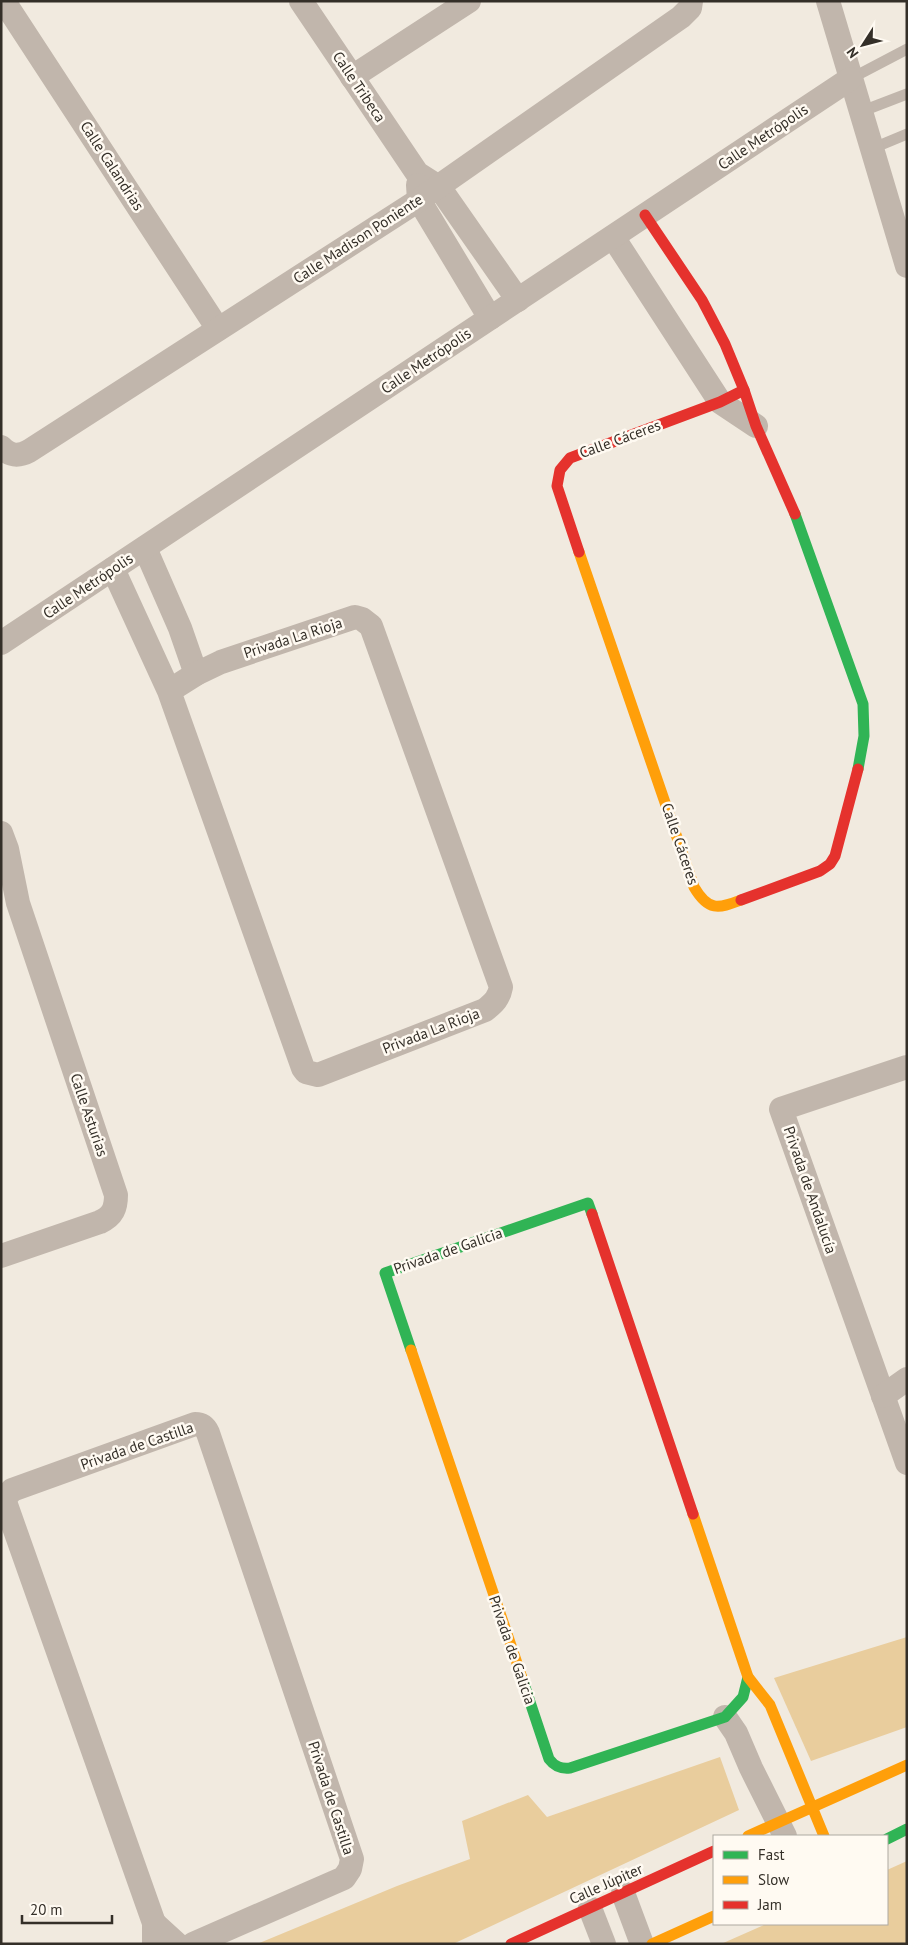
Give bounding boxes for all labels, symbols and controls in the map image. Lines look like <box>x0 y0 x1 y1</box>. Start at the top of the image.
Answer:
north arrow <box>838 20 888 70</box>
text: N <box>842 44 862 62</box>
street label: Calle Tribeca <box>329 48 390 126</box>
street label: Calle Metrópolis <box>714 99 811 174</box>
street label: Calle Calandrias <box>76 117 148 214</box>
street label: Calle Madison Poniente <box>289 190 426 288</box>
street label: Calle Metrópolis <box>377 323 474 398</box>
street label: Calle Cáceres <box>577 415 663 462</box>
street label: Calle Metrópolis <box>39 548 136 623</box>
street label: Privada La Rioja <box>241 613 345 662</box>
street label: Calle Cáceres <box>658 800 703 887</box>
street label: Privada La Rioja <box>380 1003 482 1058</box>
street label: Calle Asturias <box>66 1071 113 1159</box>
street label: Privada de Andalucía <box>780 1124 841 1256</box>
street label: Privada de Galicia <box>391 1223 505 1278</box>
street label: Privada de Castilla <box>78 1417 196 1474</box>
street label: Privada de Galicia <box>485 1593 540 1707</box>
street label: Privada de Castilla <box>304 1739 359 1857</box>
legend <box>713 1835 888 1925</box>
text: Fast <box>758 1845 785 1864</box>
street label: Calle Júpiter <box>566 1859 645 1908</box>
text: Slow <box>758 1870 789 1889</box>
scale bar <box>22 1892 112 1924</box>
text: Jam <box>757 1895 782 1914</box>
text: 20 m <box>30 1900 63 1919</box>

